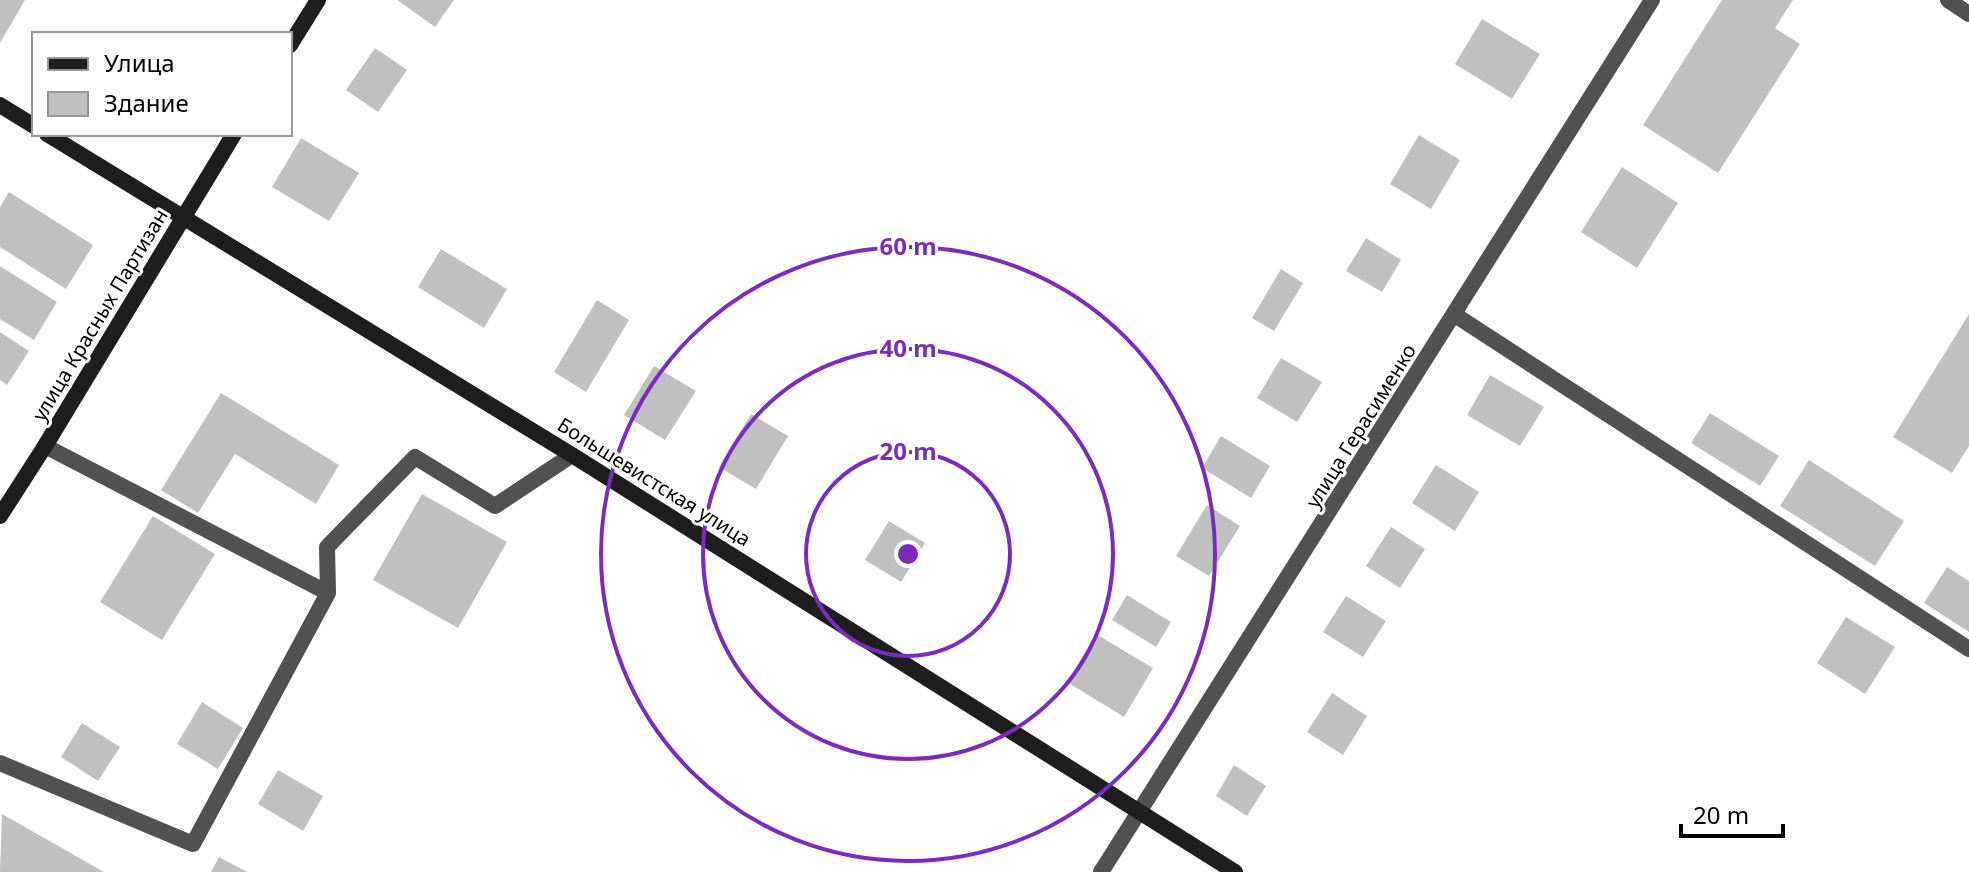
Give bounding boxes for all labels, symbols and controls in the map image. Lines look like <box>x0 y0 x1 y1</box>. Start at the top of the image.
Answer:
legend <box>32 32 292 136</box>
text: Улица <box>104 46 175 79</box>
text: Здание <box>104 86 189 119</box>
street label: улица Красных Партизан <box>25 204 174 426</box>
text: 60 m <box>879 229 937 262</box>
text: 40 m <box>879 331 937 364</box>
street label: улица Герасименко <box>1299 339 1422 513</box>
street label: Большевистская улица <box>553 411 756 552</box>
text: 20 m <box>879 434 937 467</box>
centre of rings <box>894 540 922 568</box>
scale bar <box>1681 788 1783 838</box>
text: 20 m <box>1693 798 1749 831</box>

